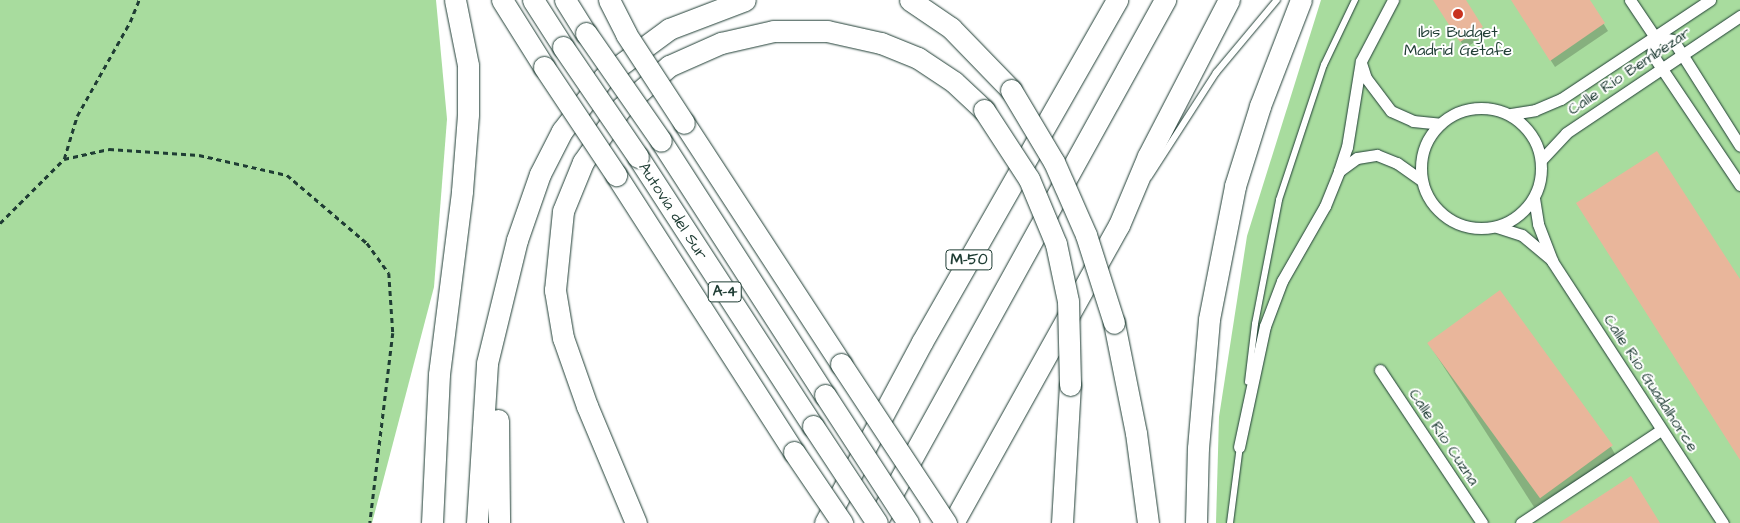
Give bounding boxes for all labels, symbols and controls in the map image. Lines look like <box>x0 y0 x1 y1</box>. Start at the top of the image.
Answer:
marker: Ibis Budget Madrid Getafe <box>1452 8 1464 20</box>
place label: Ibis Budget Madrid Getafe <box>1404 22 1512 60</box>
street label: Calle Río Bembezar <box>1564 23 1694 119</box>
street label: Autovía del Sur <box>634 159 712 263</box>
road number: M-50 <box>945 248 993 272</box>
road number: A-4 <box>708 280 742 304</box>
street label: Calle Río Guadalhorce <box>1600 311 1702 455</box>
street label: Calle Río Cuzna <box>1405 385 1483 489</box>

